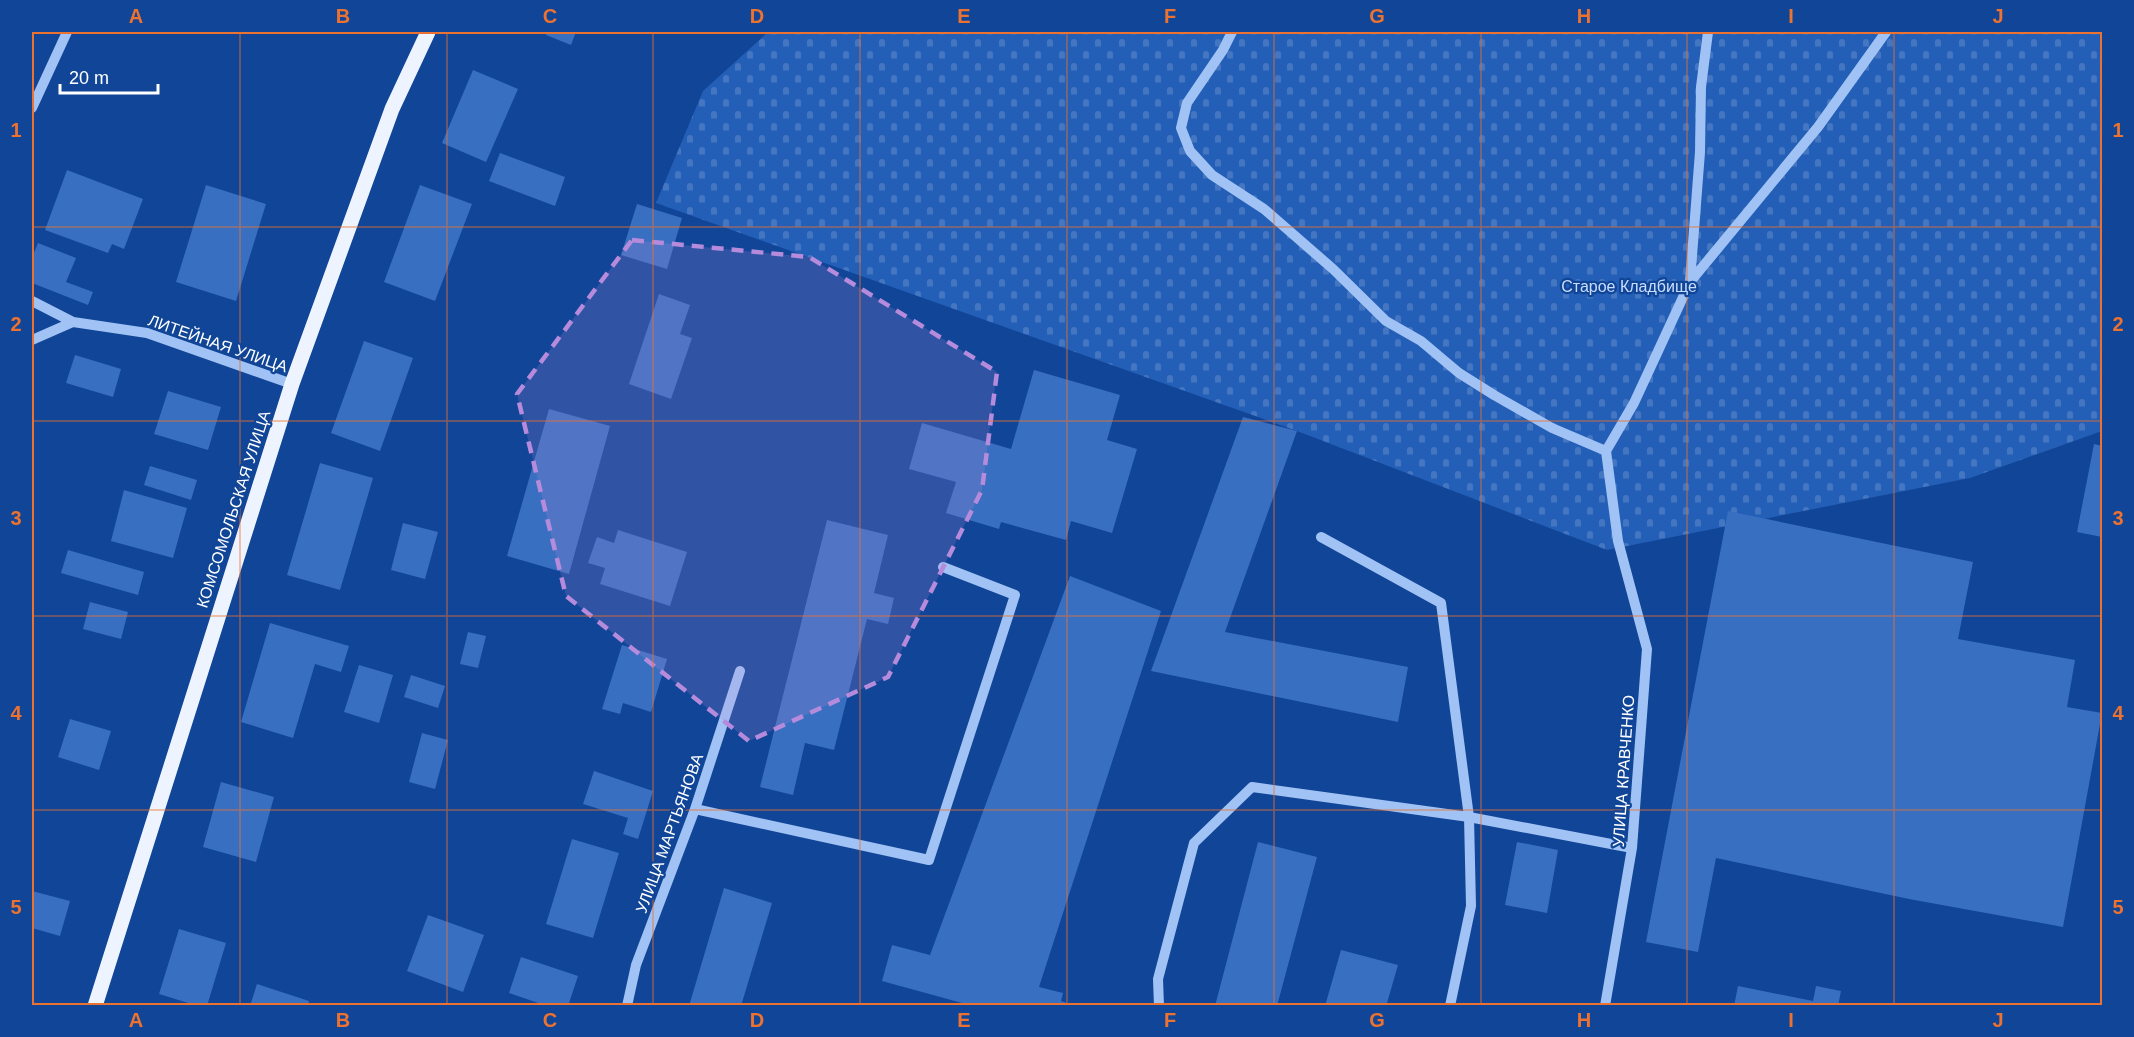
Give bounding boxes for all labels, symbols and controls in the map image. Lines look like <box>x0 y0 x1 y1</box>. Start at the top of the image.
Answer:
text: A <box>129 5 143 27</box>
text: B <box>336 5 350 27</box>
text: C <box>543 5 557 27</box>
text: D <box>750 5 764 27</box>
text: E <box>957 5 971 27</box>
text: F <box>1164 5 1176 27</box>
text: G <box>1369 5 1385 27</box>
text: H <box>1577 5 1591 27</box>
text: I <box>1788 5 1794 27</box>
text: J <box>1992 5 2004 27</box>
scale bar <box>60 57 158 95</box>
text: 20 m <box>69 68 109 88</box>
text: 1 <box>10 119 22 141</box>
text: 1 <box>2112 119 2124 141</box>
park label: Старое Кладбище <box>1561 278 1697 295</box>
street label: ЛИТЕЙНАЯ УЛИЦА <box>146 311 290 375</box>
text: 2 <box>10 313 22 335</box>
text: 2 <box>2112 313 2124 335</box>
street label: КОМСОМОЛЬСКАЯ УЛИЦА <box>193 408 274 610</box>
text: 3 <box>10 507 22 529</box>
text: 3 <box>2112 507 2124 529</box>
street label: УЛИЦА КРАВЧЕНКО <box>1610 694 1637 848</box>
text: 4 <box>10 702 22 724</box>
text: 4 <box>2112 702 2124 724</box>
street label: УЛИЦА МАРТЬЯНОВА <box>633 751 706 915</box>
text: 5 <box>10 896 22 918</box>
text: 5 <box>2112 896 2124 918</box>
text: A <box>129 1009 143 1031</box>
text: B <box>336 1009 350 1031</box>
text: C <box>543 1009 557 1031</box>
text: D <box>750 1009 764 1031</box>
text: E <box>957 1009 971 1031</box>
text: F <box>1164 1009 1176 1031</box>
text: G <box>1369 1009 1385 1031</box>
text: H <box>1577 1009 1591 1031</box>
text: I <box>1788 1009 1794 1031</box>
text: J <box>1992 1009 2004 1031</box>

